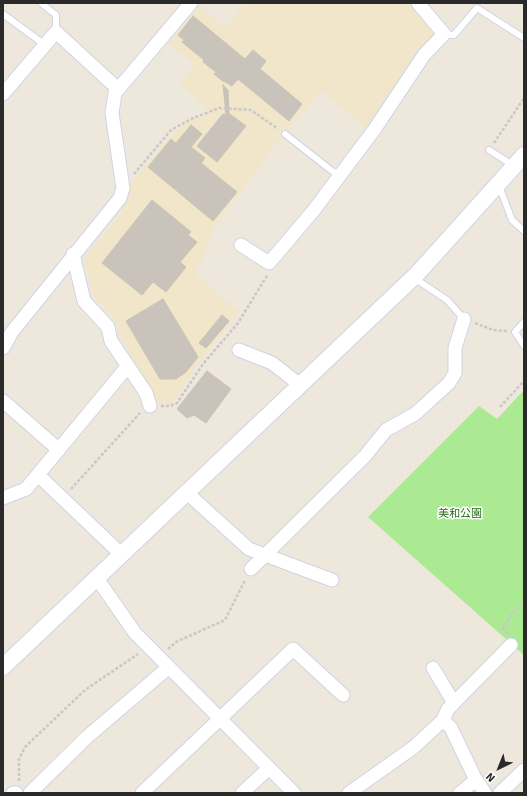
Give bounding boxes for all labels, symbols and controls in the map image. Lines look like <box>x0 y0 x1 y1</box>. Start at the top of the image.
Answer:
park label: 美和公園 <box>438 507 482 521</box>
north arrow <box>479 748 519 788</box>
text: N <box>483 770 498 785</box>

